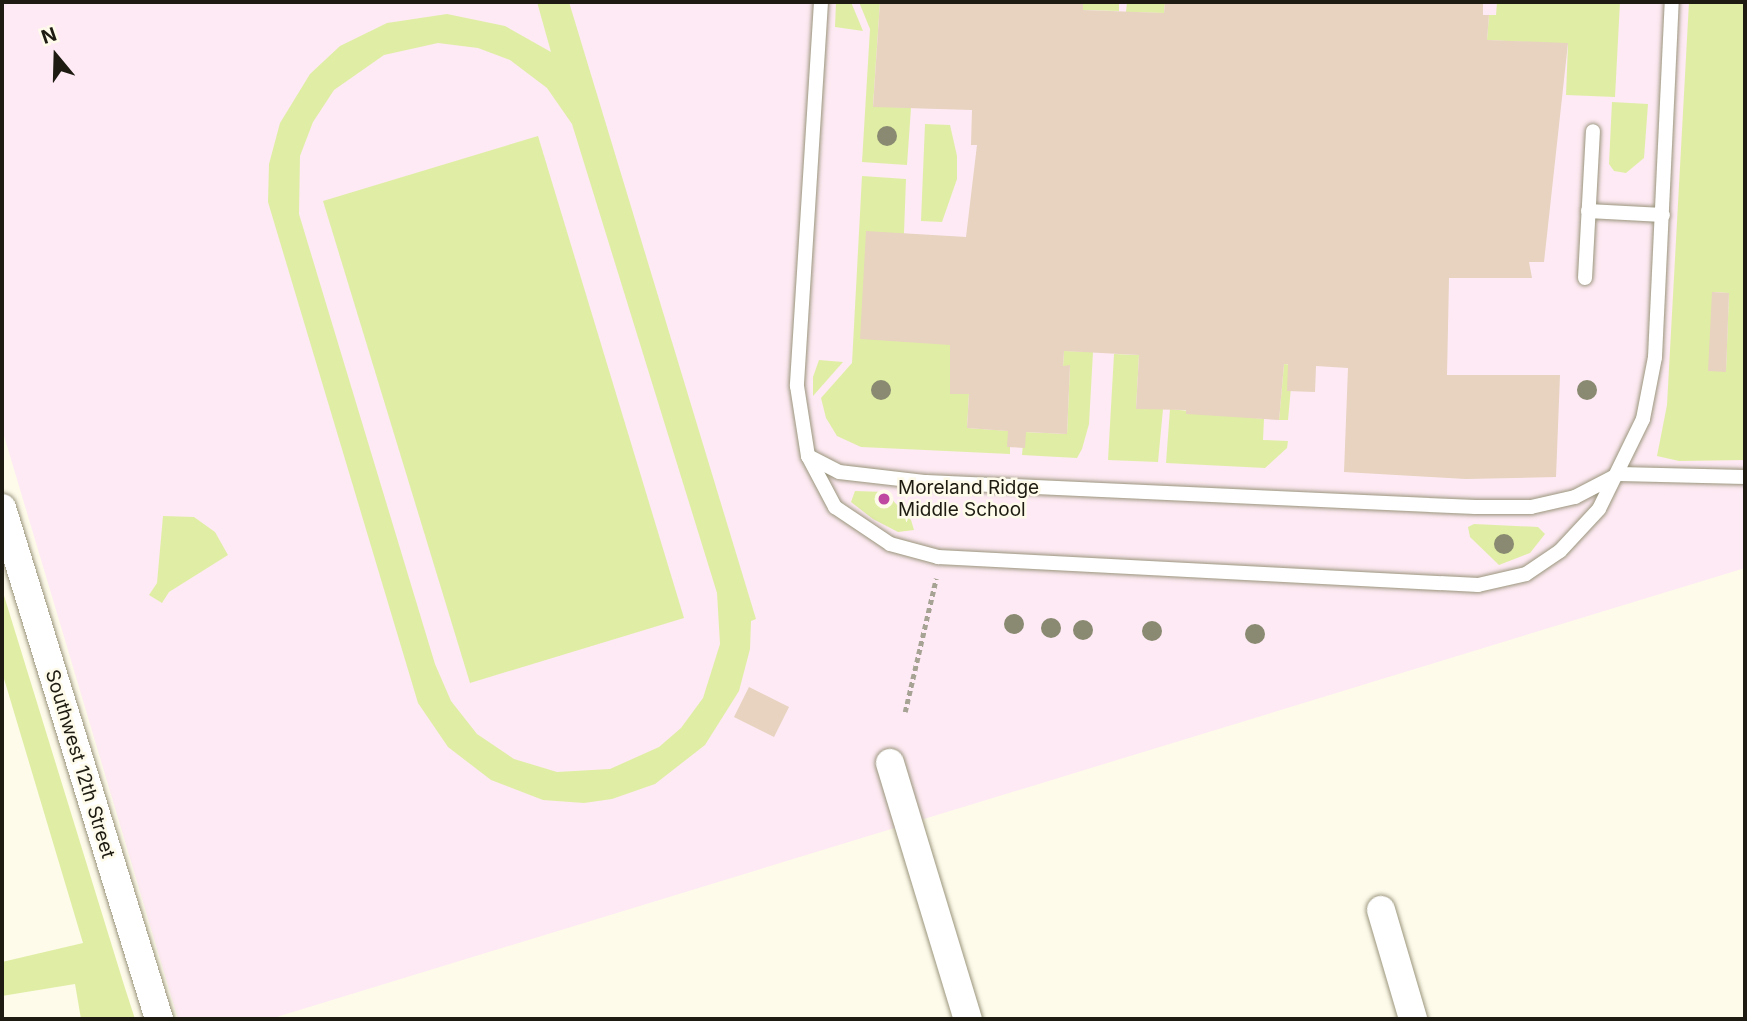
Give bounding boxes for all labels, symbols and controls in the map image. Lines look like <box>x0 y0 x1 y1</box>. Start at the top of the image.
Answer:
north arrow <box>21 21 91 91</box>
text: N <box>38 22 60 49</box>
place label: Moreland Ridge Middle School <box>898 477 1039 521</box>
marker: Moreland Ridge Middle School <box>876 491 892 507</box>
street label: Southwest 12th Street <box>40 667 120 861</box>

